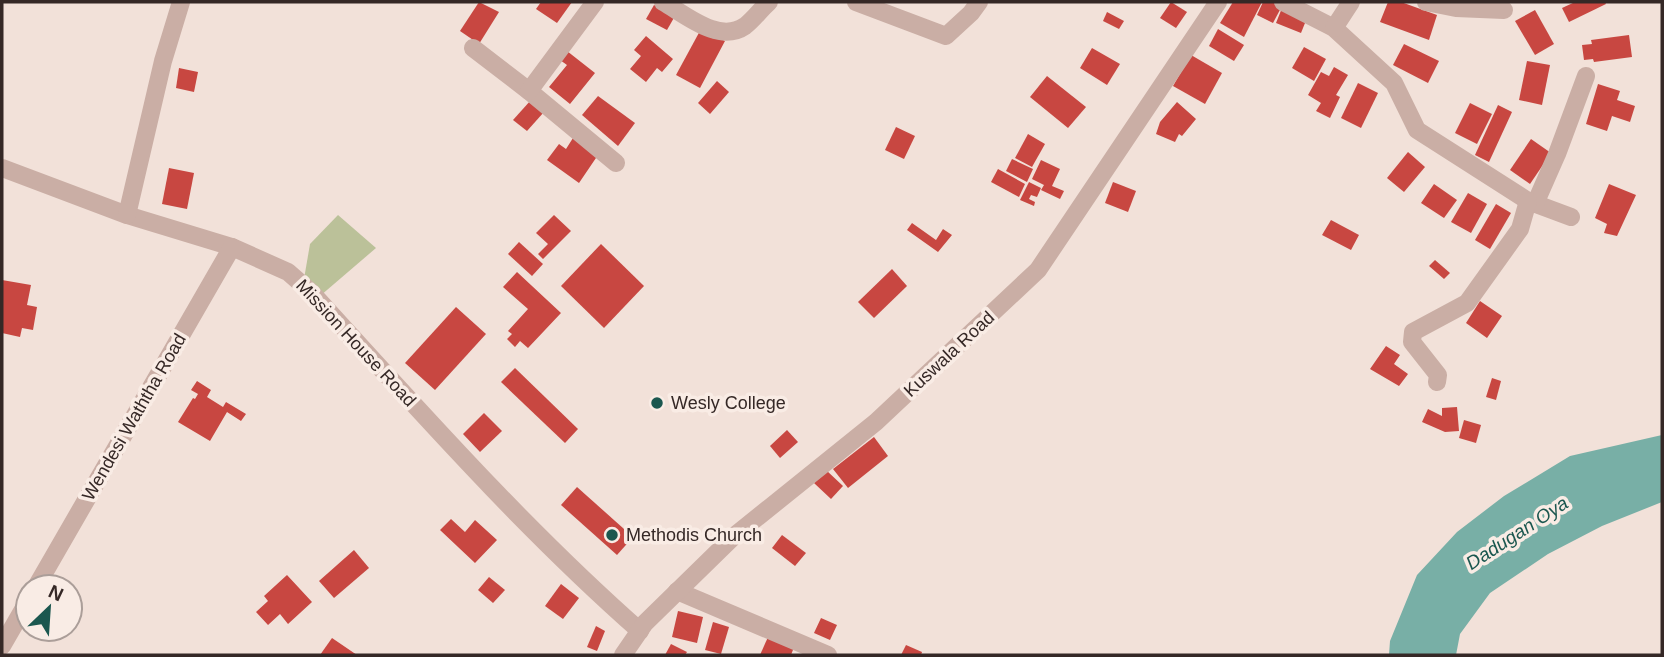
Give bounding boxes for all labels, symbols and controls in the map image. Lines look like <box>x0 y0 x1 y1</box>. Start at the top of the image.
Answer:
street label: Mission House Road <box>292 275 420 411</box>
street label: Kuswala Road <box>900 307 998 401</box>
street label: Wendesi Waththa Road <box>78 330 190 504</box>
place label: Wesly College <box>671 393 786 413</box>
marker: Wesly College <box>649 395 665 411</box>
water label: Dadugan Oya <box>1462 492 1572 574</box>
place label: Methodis Church <box>626 525 762 545</box>
marker: Methodis Church <box>604 527 620 543</box>
north arrow <box>14 573 84 643</box>
text: N <box>45 581 67 605</box>

